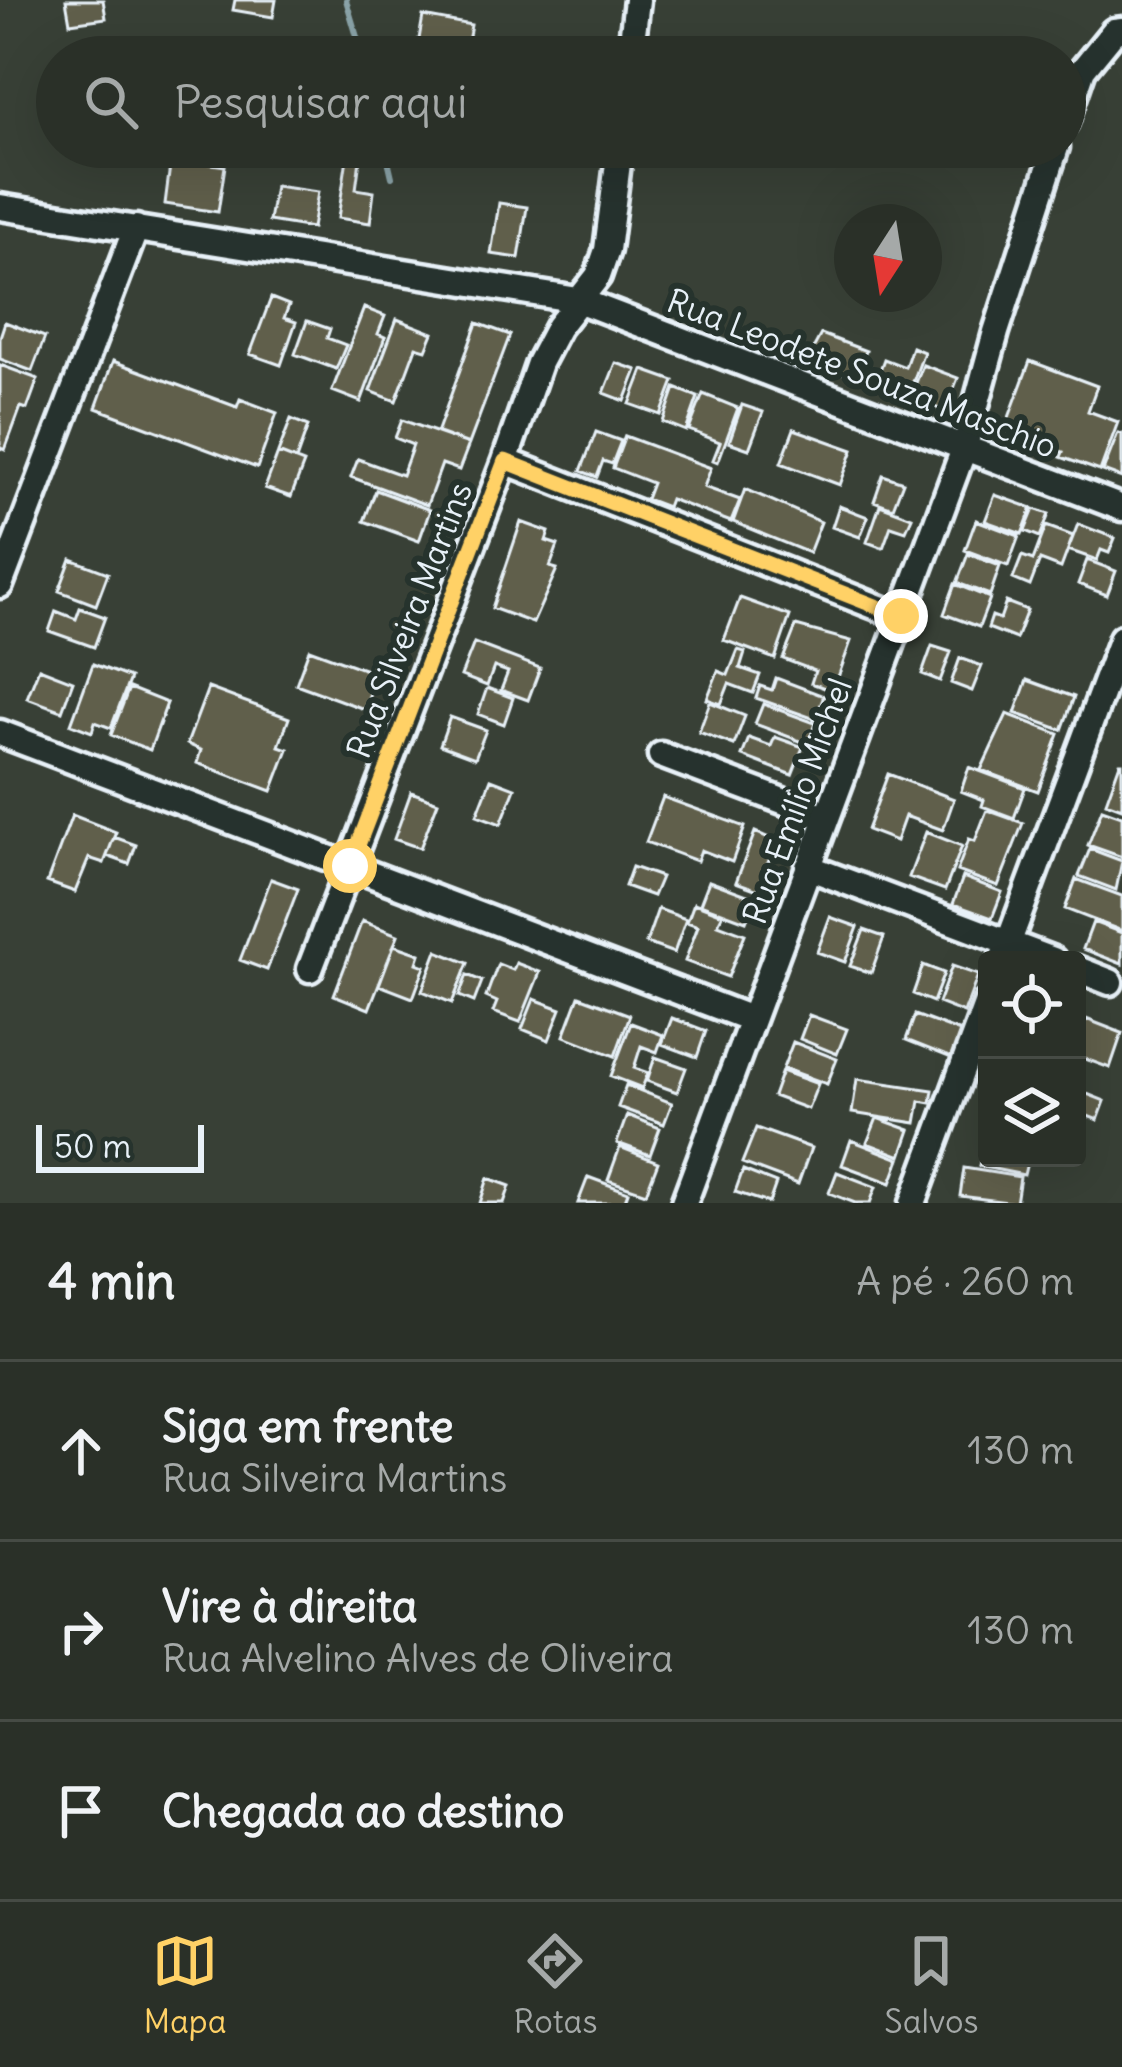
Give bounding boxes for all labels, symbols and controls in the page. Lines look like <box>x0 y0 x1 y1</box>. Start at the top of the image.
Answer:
search box <box>36 36 1086 168</box>
icon: search <box>78 69 144 135</box>
text: Pesquisar aqui <box>174 74 467 130</box>
north arrow <box>834 204 942 312</box>
street label: Rua Leodete Souza Maschio <box>661 279 1063 467</box>
street label: Rua Silveira Martins <box>337 476 481 764</box>
route end <box>874 589 928 643</box>
street label: Rua Emílio Michel <box>733 672 861 930</box>
route start <box>323 839 377 893</box>
map controls <box>978 951 1086 1167</box>
button: locate <box>978 951 1086 1059</box>
button: layers <box>978 1059 1086 1167</box>
scale bar <box>36 1119 204 1172</box>
text: 50 m <box>54 1125 131 1167</box>
text: 4 min <box>48 1249 175 1313</box>
text: A pé · 260 m <box>856 1257 1074 1306</box>
text: Siga em frente <box>162 1398 454 1454</box>
icon: ahead <box>48 1418 114 1484</box>
text: 130 m <box>967 1426 1074 1475</box>
text: Rua Silveira Martins <box>162 1454 507 1503</box>
text: Vire à direita <box>162 1578 417 1634</box>
icon: right <box>48 1598 114 1664</box>
text: 130 m <box>967 1606 1074 1655</box>
text: Rua Alvelino Alves de Oliveira <box>162 1634 674 1683</box>
icon: arrive <box>48 1778 114 1844</box>
text: Chegada ao destino <box>162 1783 564 1839</box>
tab: Mapa <box>143 1928 226 2042</box>
tab: Rotas <box>513 1928 597 2042</box>
tab: Salvos <box>884 1928 979 2042</box>

